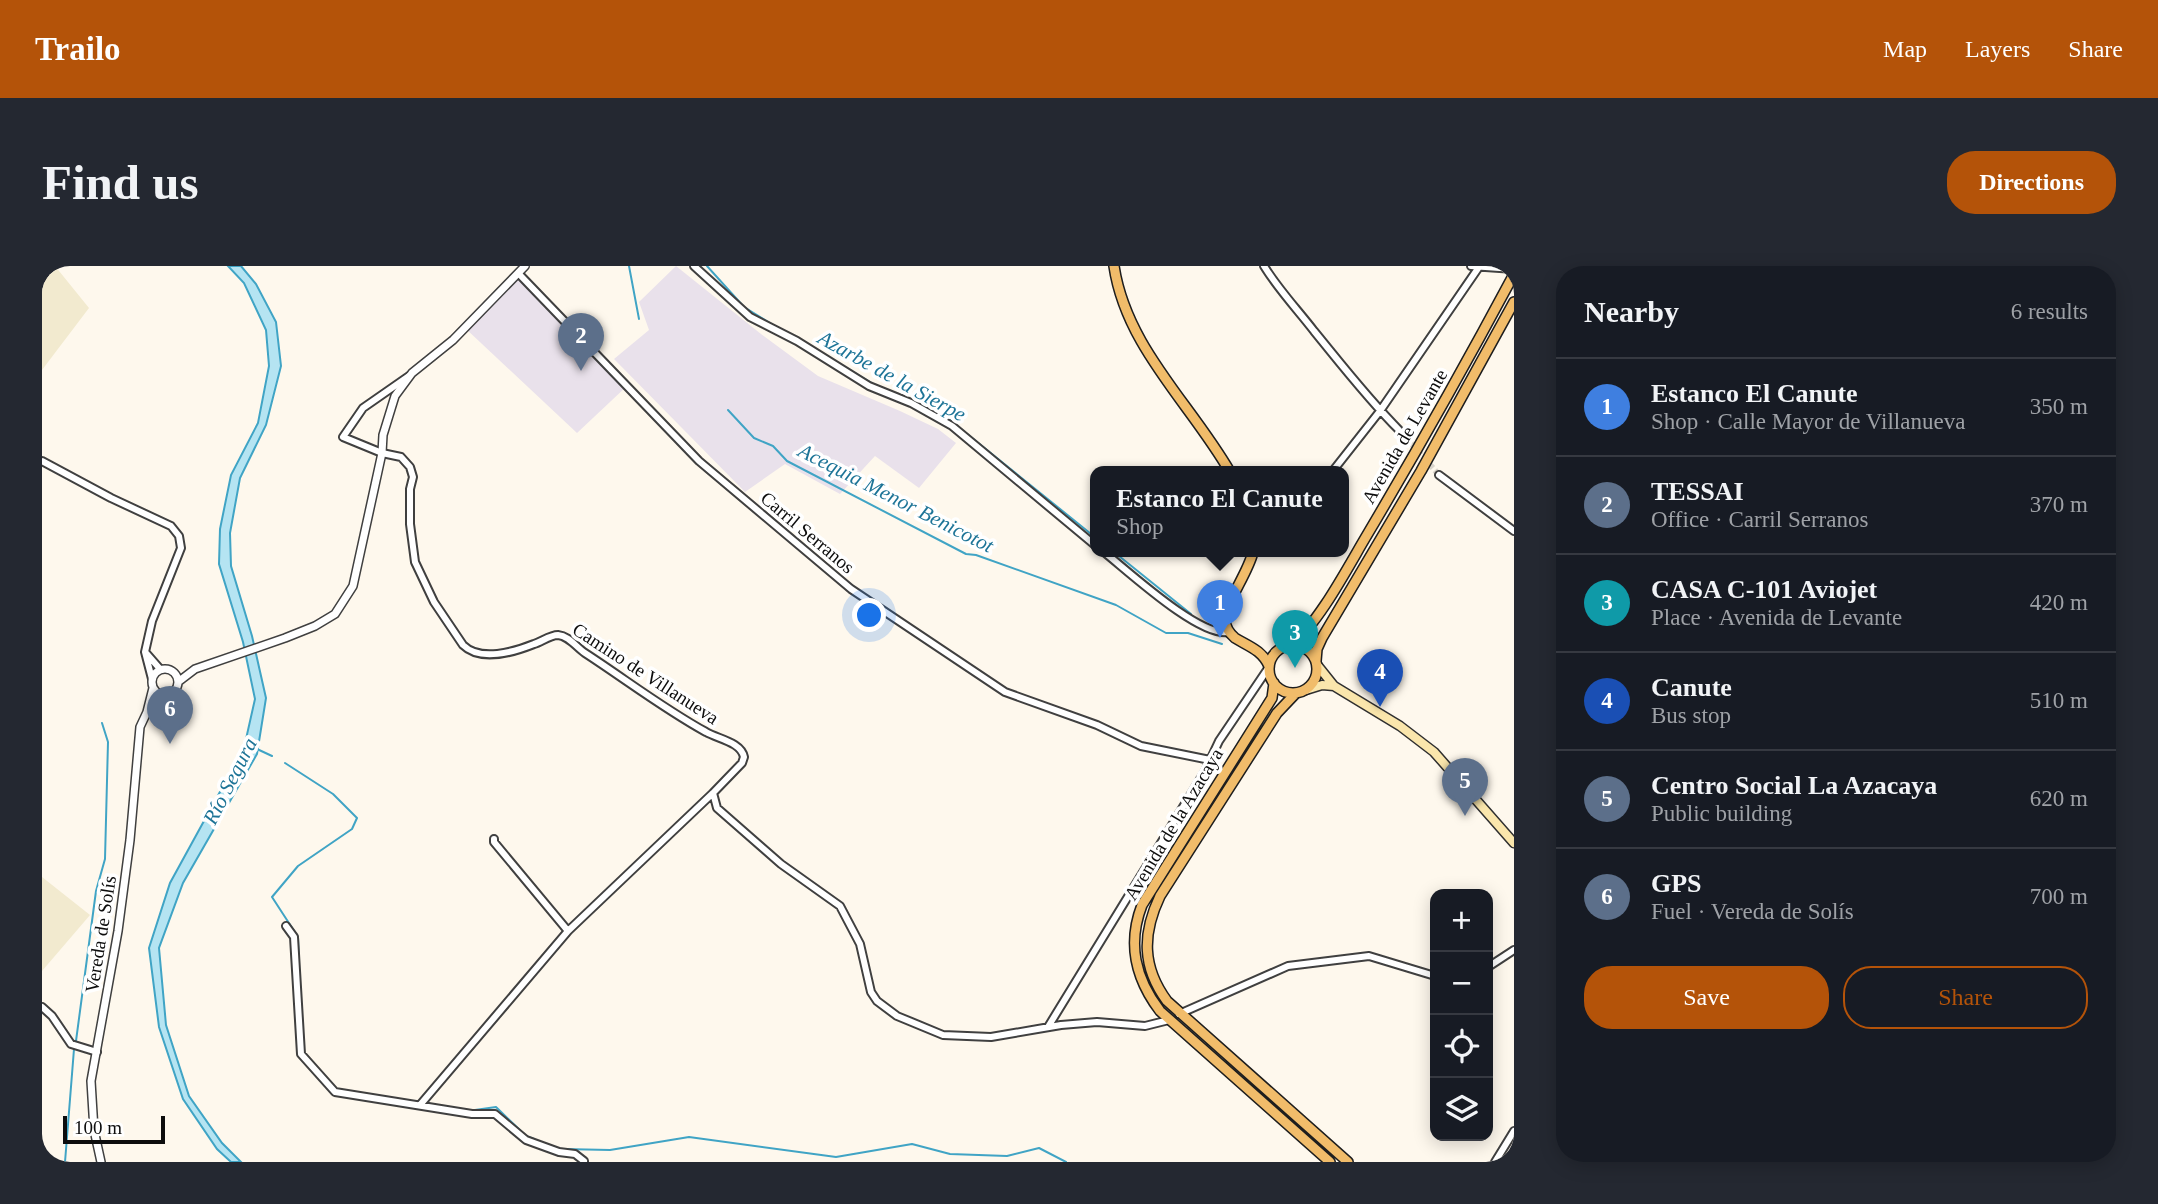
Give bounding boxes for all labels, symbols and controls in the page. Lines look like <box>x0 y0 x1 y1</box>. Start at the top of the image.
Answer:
text: Trailo <box>35 31 121 67</box>
text: Map <box>1883 36 1927 62</box>
text: Layers <box>1965 36 2030 62</box>
text: Share <box>2068 36 2123 62</box>
button: Directions <box>1947 151 2116 214</box>
text: Find us <box>42 155 199 210</box>
text: Nearby <box>1584 295 1679 328</box>
text: 6 results <box>2011 299 2088 324</box>
pin: 2 <box>558 313 604 371</box>
water label: Azarbe de la Sierpe <box>812 325 970 427</box>
street label: Avenida de Levante <box>1357 365 1451 507</box>
text: Estanco El Canute <box>1651 379 1858 408</box>
text: 1 <box>1601 394 1613 419</box>
text: 350 m <box>2030 394 2088 419</box>
text: Shop · Calle Mayor de Villanueva <box>1651 409 1965 434</box>
water label: Acequia Menor Benicotot <box>793 437 999 558</box>
popup <box>1090 466 1349 557</box>
text: TESSAI <box>1651 477 1744 506</box>
text: Estanco El Canute <box>1116 484 1323 513</box>
street label: Carril Serranos <box>757 487 859 578</box>
text: 2 <box>1601 492 1613 517</box>
text: 370 m <box>2030 492 2088 517</box>
text: Office · Carril Serranos <box>1651 507 1868 532</box>
text: Shop <box>1116 514 1164 539</box>
text: CASA C-101 Aviojet <box>1651 575 1877 604</box>
pin: 1 <box>1197 580 1243 638</box>
text: 3 <box>1601 590 1613 615</box>
text: 420 m <box>2030 590 2088 615</box>
your location <box>852 598 886 632</box>
text: Place · Avenida de Levante <box>1651 605 1902 630</box>
pin: 3 <box>1272 610 1318 668</box>
street label: Camino de Villanueva <box>569 618 723 729</box>
pin: 4 <box>1357 649 1403 707</box>
text: Canute <box>1651 673 1732 702</box>
pin: 6 <box>147 686 193 744</box>
text: 4 <box>1601 688 1613 713</box>
text: 510 m <box>2030 688 2088 713</box>
text: Bus stop <box>1651 703 1731 728</box>
water label: Río Segura <box>198 734 262 829</box>
street label: Avenida de la Azacaya <box>1120 744 1227 904</box>
pin: 5 <box>1442 758 1488 816</box>
text: Centro Social La Azacaya <box>1651 771 1937 800</box>
text: 5 <box>1601 786 1613 811</box>
text: 620 m <box>2030 786 2088 811</box>
text: Public building <box>1651 801 1792 826</box>
text: GPS <box>1651 869 1702 898</box>
street label: Vereda de Solís <box>81 874 120 994</box>
text: 6 <box>1601 884 1613 909</box>
text: 700 m <box>2030 884 2088 909</box>
map controls <box>1430 889 1493 1141</box>
button: + <box>1430 889 1493 952</box>
text: Fuel · Vereda de Solís <box>1651 899 1854 924</box>
button: − <box>1430 952 1493 1015</box>
button: Save <box>1584 966 1829 1029</box>
button: Share <box>1843 966 2088 1029</box>
button: locate <box>1430 1015 1493 1078</box>
button: layers <box>1430 1078 1493 1141</box>
scale bar <box>63 1113 164 1145</box>
text: 100 m <box>74 1117 122 1138</box>

